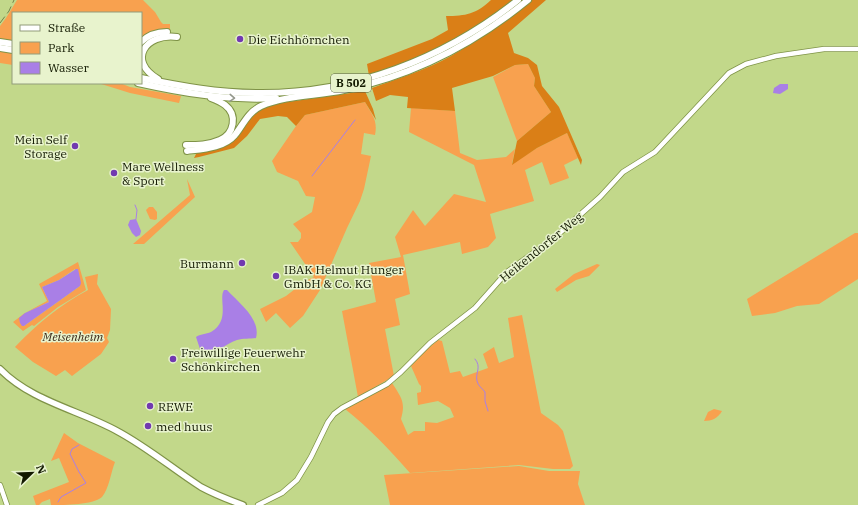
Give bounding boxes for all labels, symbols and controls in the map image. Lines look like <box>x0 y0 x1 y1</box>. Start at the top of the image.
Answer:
legend <box>12 12 142 84</box>
text: Straße <box>48 20 85 35</box>
place label: Die Eichhörnchen <box>248 32 350 47</box>
marker: Die Eichhörnchen <box>235 34 245 44</box>
text: Park <box>48 40 74 55</box>
text: Wasser <box>48 60 90 75</box>
road number: B 502 <box>331 74 371 92</box>
one-way arrow <box>228 93 235 102</box>
place label: Mein Self Storage <box>15 132 68 161</box>
marker: Mein Self Storage <box>70 141 80 151</box>
place label: Mare Wellness & Sport <box>122 159 204 188</box>
marker: Mare Wellness & Sport <box>109 168 119 178</box>
street label: Heikendorfer Weg <box>496 209 586 285</box>
place label: Burmann <box>180 256 234 271</box>
marker: Burmann <box>237 258 247 268</box>
place label: IBAK Helmut Hunger GmbH & Co. KG <box>284 262 404 291</box>
marker: IBAK Helmut Hunger GmbH & Co. KG <box>271 271 281 281</box>
park label: Meisenheim <box>42 329 103 344</box>
place label: Freiwillige Feuerwehr Schönkirchen <box>181 345 306 374</box>
marker: Freiwillige Feuerwehr Schönkirchen <box>168 354 178 364</box>
place label: REWE <box>158 399 193 414</box>
marker: REWE <box>145 401 155 411</box>
place label: med huus <box>156 419 212 434</box>
marker: med huus <box>143 421 153 431</box>
north arrow <box>12 453 52 493</box>
text: N <box>33 462 49 476</box>

